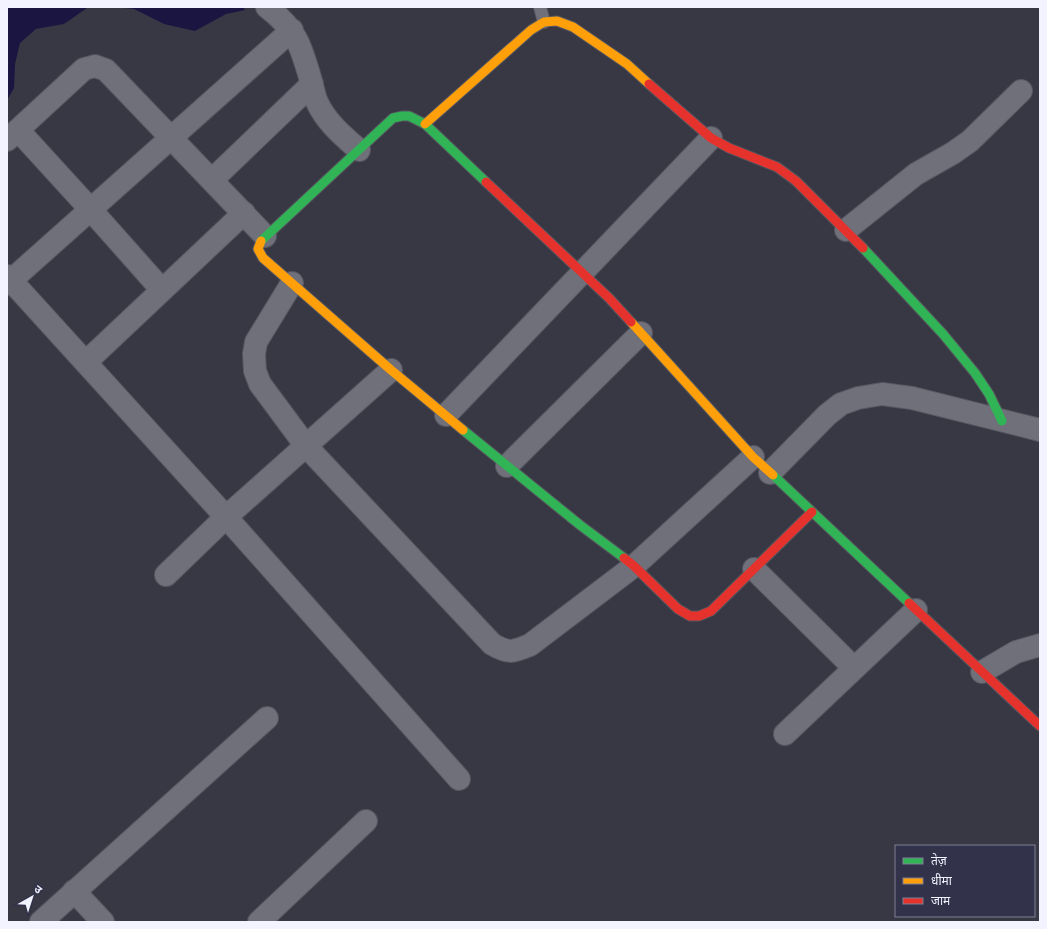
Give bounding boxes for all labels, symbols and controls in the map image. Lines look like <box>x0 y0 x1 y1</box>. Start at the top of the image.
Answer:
legend <box>895 845 1035 917</box>
text: तेज़ <box>931 853 948 868</box>
text: धीमा <box>931 873 953 888</box>
north arrow <box>12 877 52 917</box>
text: उ <box>31 883 45 897</box>
text: जाम <box>931 894 951 908</box>

